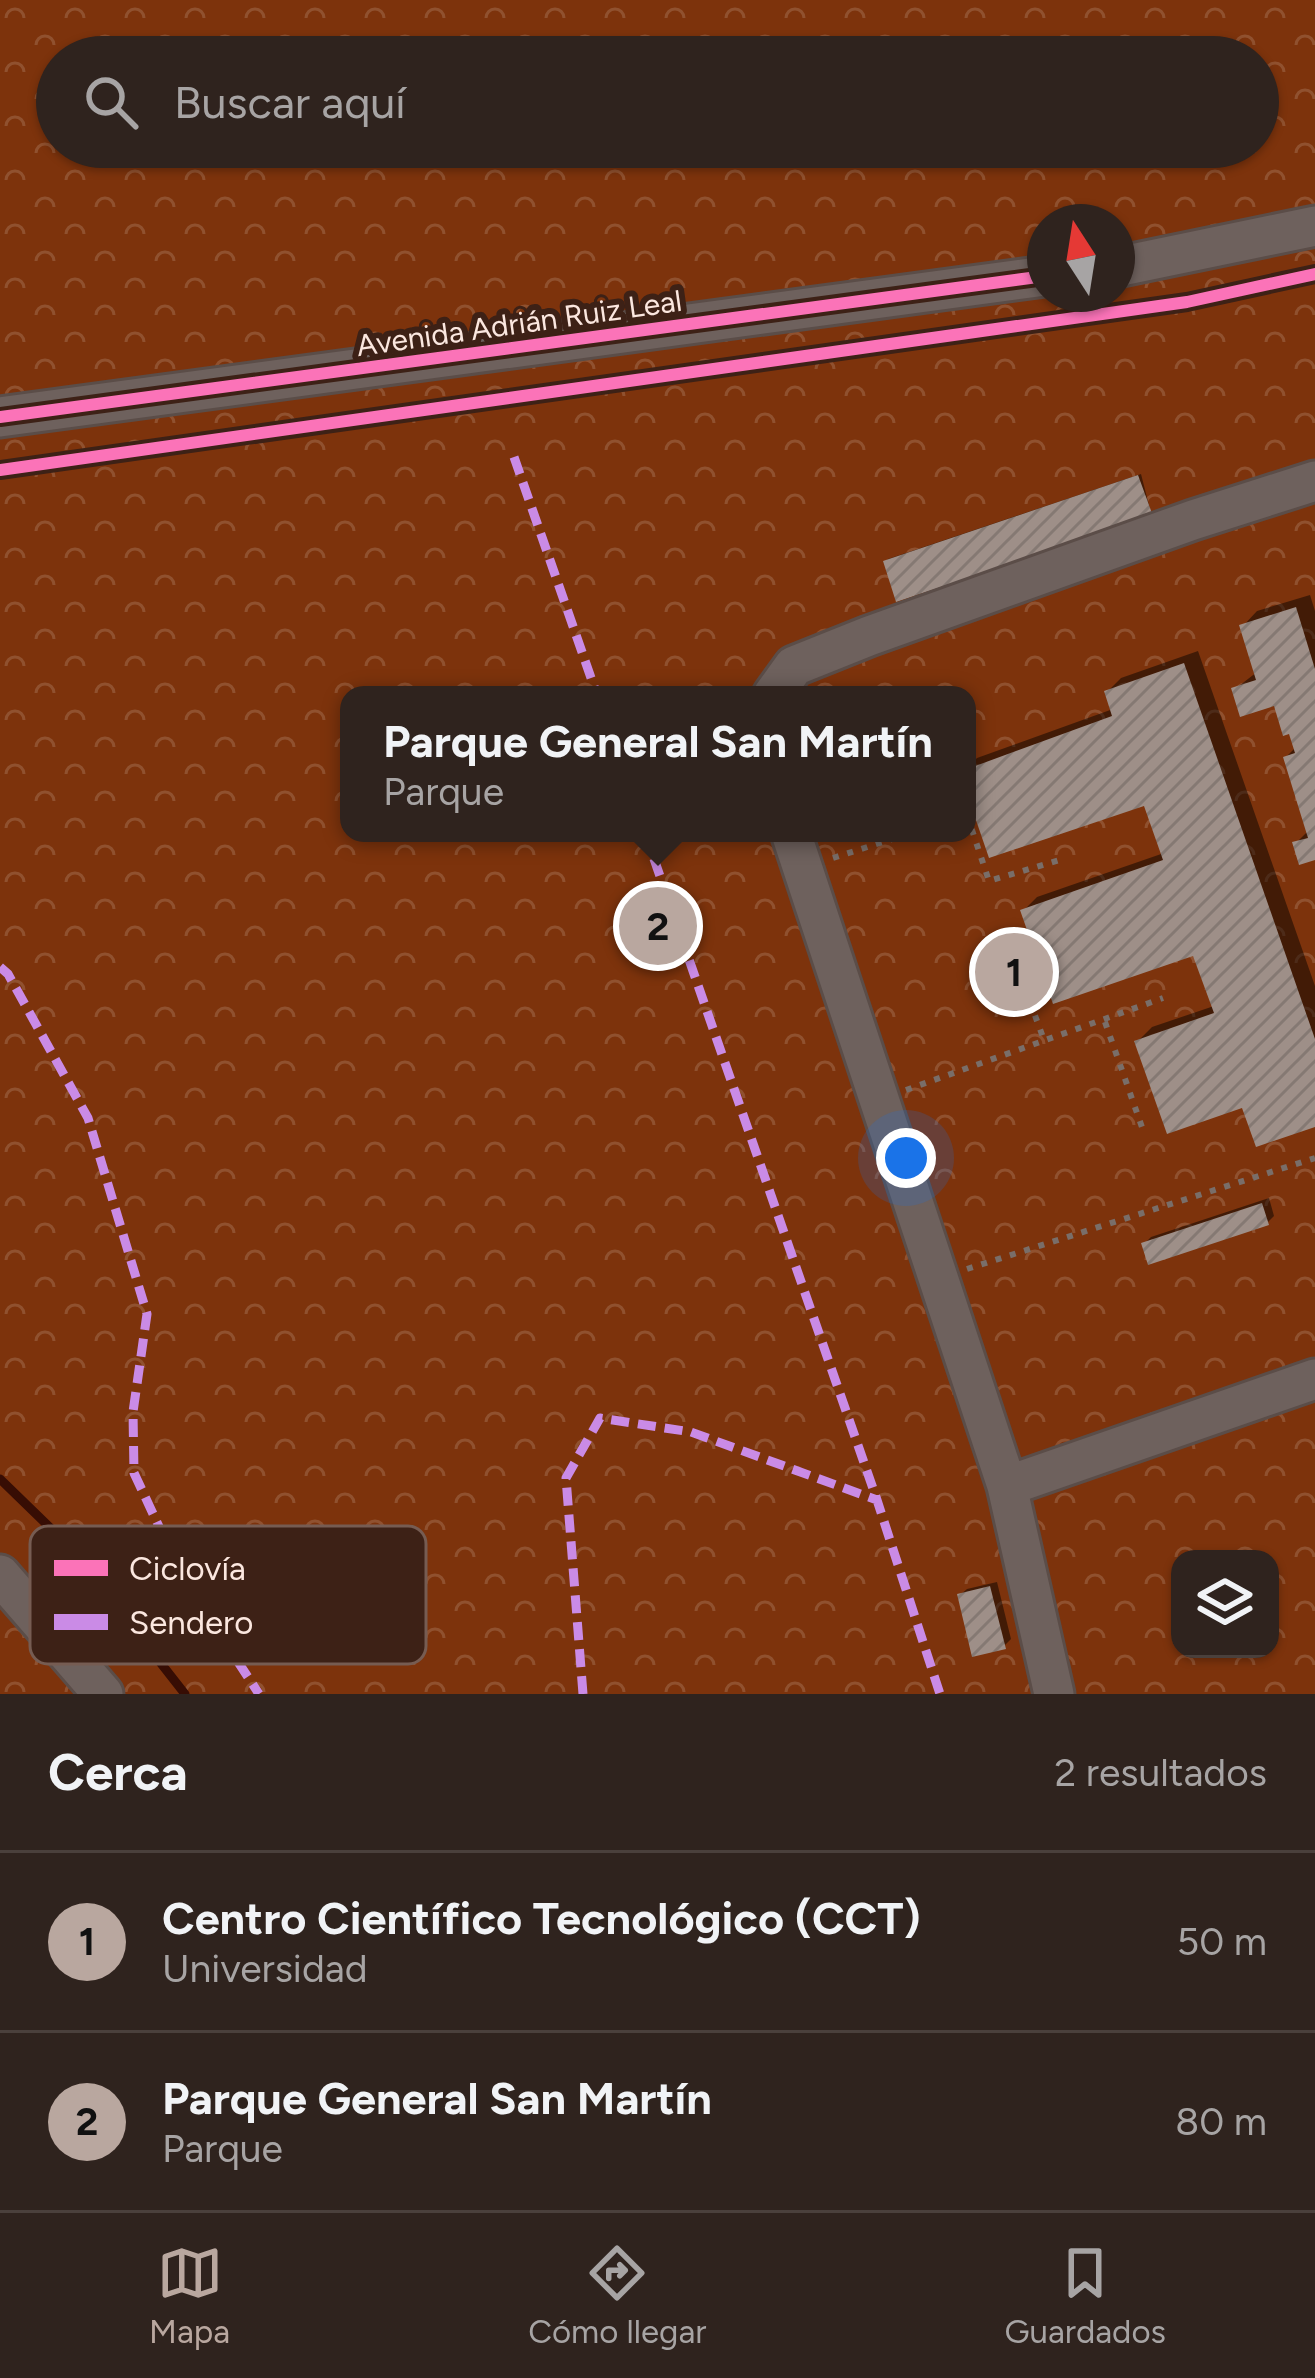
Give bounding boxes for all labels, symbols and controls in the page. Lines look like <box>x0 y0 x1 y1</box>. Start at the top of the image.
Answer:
search box <box>36 36 1279 168</box>
icon: search <box>78 69 144 135</box>
text: Buscar aquí <box>174 75 406 129</box>
north arrow <box>1027 204 1135 312</box>
street label: Avenida Adrián Ruiz Leal <box>354 282 684 364</box>
popup <box>340 686 976 842</box>
text: Parque General San Martín <box>383 714 933 768</box>
text: Parque <box>383 768 504 815</box>
pin: 2 <box>619 881 697 971</box>
pin: 1 <box>975 927 1053 1017</box>
your location <box>876 1128 936 1188</box>
legend <box>30 1526 426 1664</box>
text: Ciclovía <box>129 1549 246 1588</box>
map controls <box>1171 1550 1279 1658</box>
button: layers <box>1171 1550 1279 1658</box>
text: Sendero <box>129 1603 253 1642</box>
text: Cerca <box>48 1742 188 1803</box>
text: 2 resultados <box>1054 1749 1267 1796</box>
text: Centro Científico Tecnológico (CCT) <box>162 1891 921 1945</box>
text: 1 <box>79 1918 95 1965</box>
text: 50 m <box>1177 1918 1267 1965</box>
text: Universidad <box>162 1945 368 1992</box>
text: Parque General San Martín <box>162 2071 712 2125</box>
text: 2 <box>76 2098 98 2145</box>
text: 80 m <box>1175 2098 1267 2145</box>
text: Parque <box>162 2125 283 2172</box>
tab: Mapa <box>149 2240 230 2351</box>
tab: Cómo llegar <box>528 2240 706 2351</box>
tab: Guardados <box>1004 2240 1166 2351</box>

